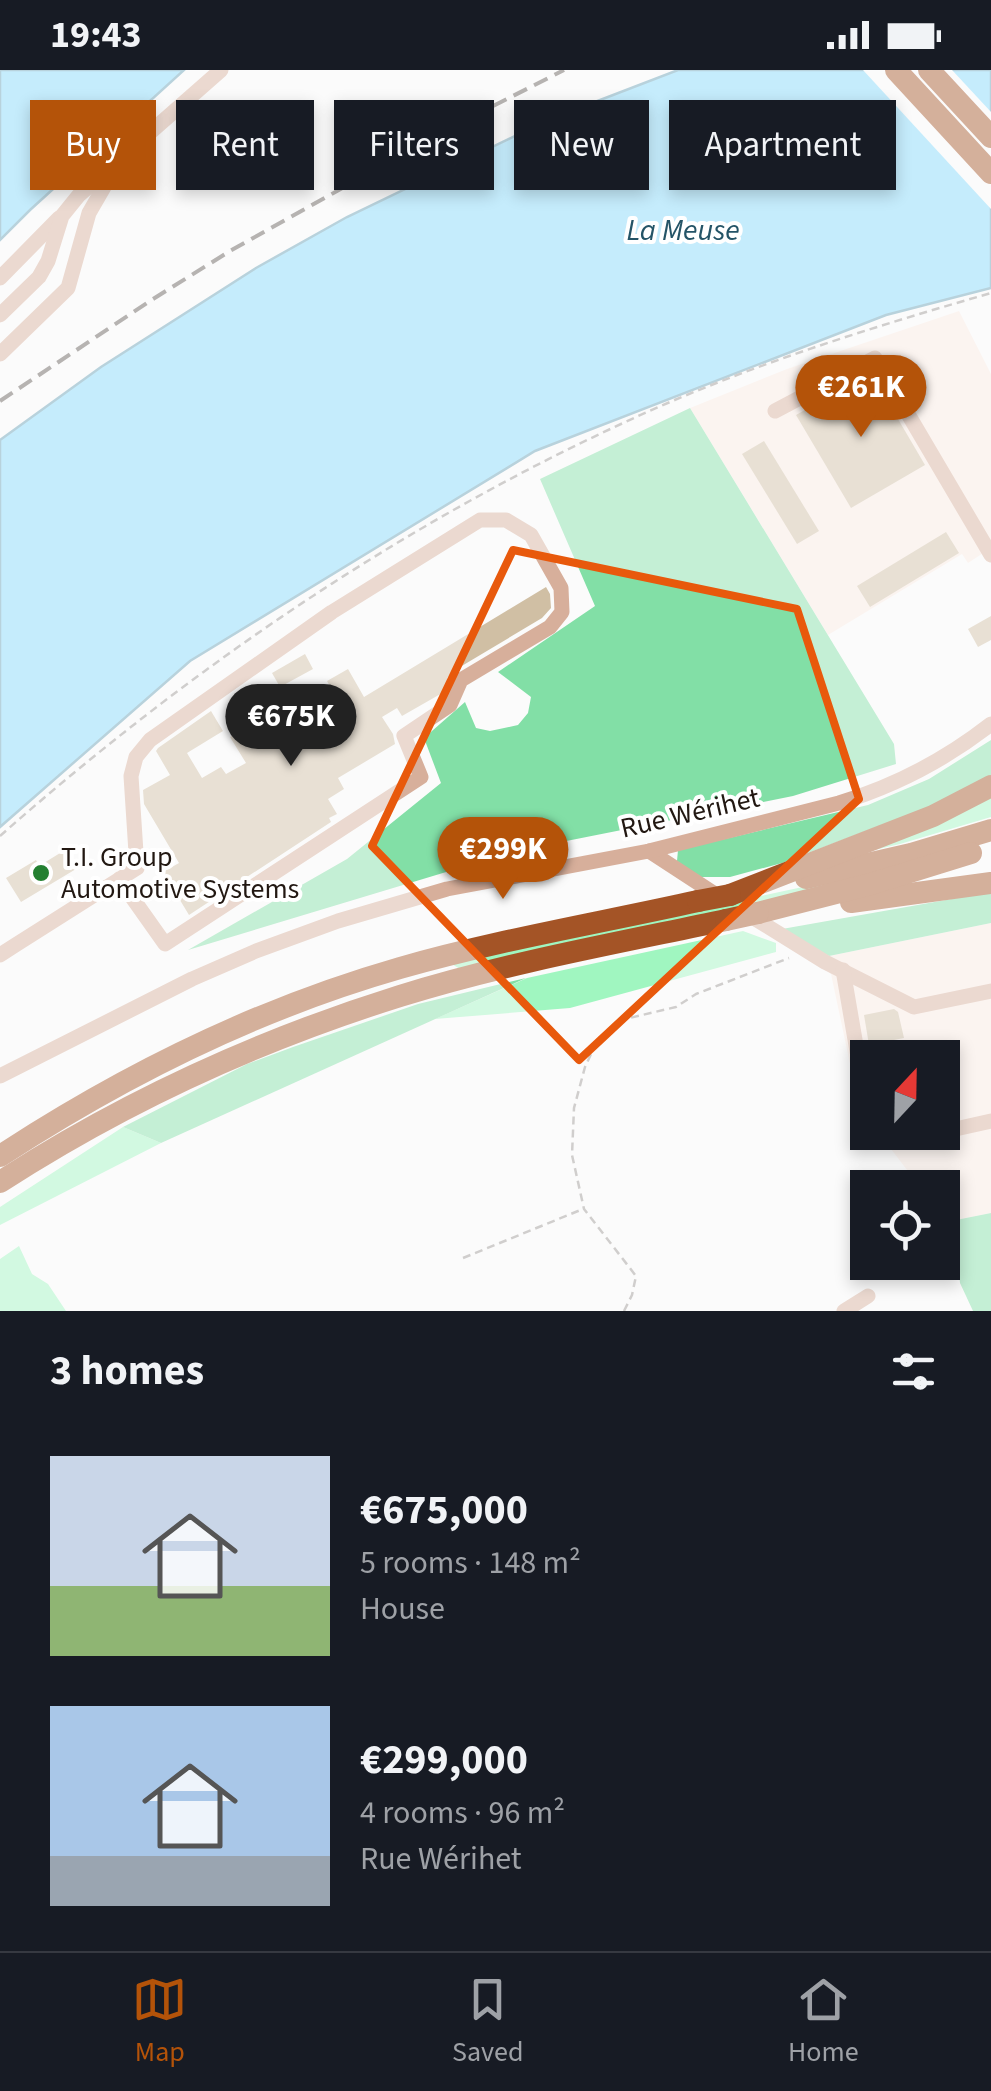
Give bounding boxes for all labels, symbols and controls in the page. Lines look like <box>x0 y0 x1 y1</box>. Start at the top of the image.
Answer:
text: 19:43 <box>50 8 142 62</box>
chip: Buy <box>30 100 156 190</box>
chip: Rent <box>176 100 314 190</box>
chip: Filters <box>334 100 494 190</box>
chip: New <box>514 100 649 190</box>
chip: Apartment <box>669 100 896 190</box>
water label: La Meuse <box>626 209 740 252</box>
pin: €261K <box>791 355 931 440</box>
text: €261K <box>817 364 905 410</box>
pin: €675K <box>221 684 361 769</box>
text: €675K <box>247 693 335 739</box>
street label: Rue Wérihet <box>617 777 764 848</box>
pin: €299K <box>433 817 573 902</box>
text: €299K <box>459 826 547 872</box>
place label: T.I. Group Automotive Systems <box>61 837 299 909</box>
marker: T.I. Group Automotive Systems <box>30 862 52 884</box>
north arrow <box>850 1040 960 1150</box>
map controls <box>850 1040 960 1280</box>
button: locate <box>850 1170 960 1280</box>
text: 3 homes <box>50 1341 204 1401</box>
icon: filters <box>886 1344 941 1399</box>
text: €675,000 <box>360 1480 528 1540</box>
icon: home <box>130 1496 250 1616</box>
text: 5 rooms · 148 m² <box>360 1540 581 1586</box>
text: House <box>360 1586 445 1632</box>
text: €299,000 <box>360 1730 528 1790</box>
icon: home <box>130 1746 250 1866</box>
text: 4 rooms · 96 m² <box>360 1790 565 1836</box>
text: Rue Wérihet <box>360 1836 522 1882</box>
tab: Map <box>132 1972 187 2072</box>
tab: Saved <box>452 1972 523 2072</box>
tab: Home <box>788 1972 859 2072</box>

